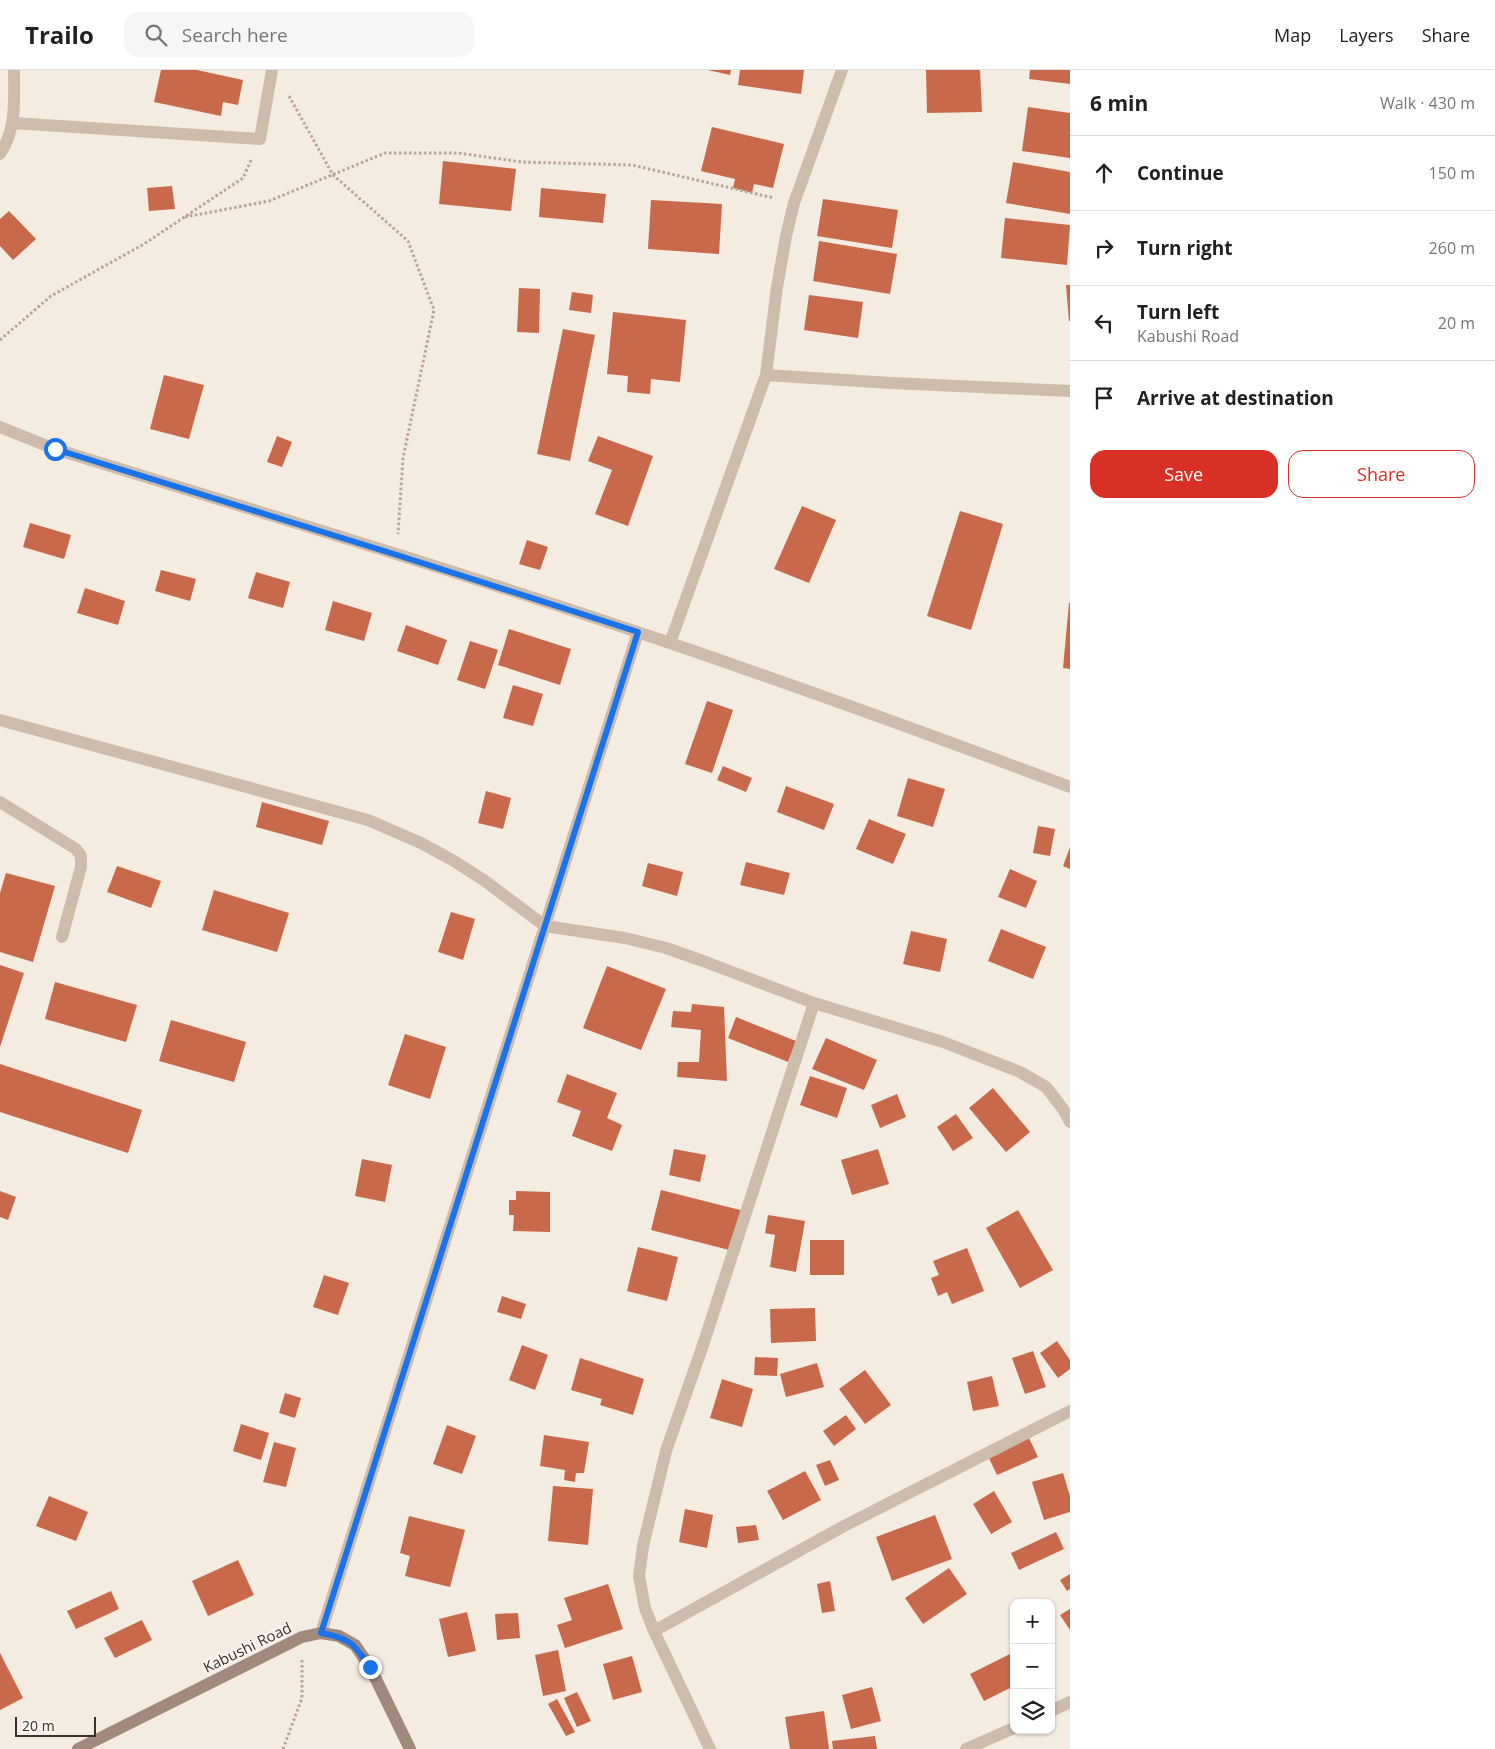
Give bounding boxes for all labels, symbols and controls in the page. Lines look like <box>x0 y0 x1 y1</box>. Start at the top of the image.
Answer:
search box <box>124 12 474 57</box>
text: Trailo <box>25 18 94 51</box>
icon: search <box>142 21 170 49</box>
text: Search here <box>182 22 288 48</box>
text: Map <box>1274 23 1311 47</box>
text: Layers <box>1339 23 1394 47</box>
text: Share <box>1422 23 1470 47</box>
text: 6 min <box>1090 89 1148 117</box>
text: Walk · 430 m <box>1380 92 1475 114</box>
icon: ahead <box>1090 159 1118 187</box>
text: Continue <box>1137 160 1224 186</box>
text: 150 m <box>1429 162 1475 184</box>
icon: right <box>1090 234 1118 262</box>
text: Turn right <box>1137 235 1232 261</box>
text: 260 m <box>1429 237 1475 259</box>
text: Turn left <box>1137 299 1219 325</box>
icon: left <box>1090 309 1118 337</box>
text: 20 m <box>1438 312 1475 334</box>
text: Kabushi Road <box>1137 325 1239 347</box>
icon: arrive <box>1090 384 1118 412</box>
text: Arrive at destination <box>1137 385 1334 411</box>
route start <box>44 438 67 461</box>
button: Save <box>1090 450 1278 498</box>
button: Share <box>1288 450 1475 498</box>
map controls <box>1010 1599 1055 1734</box>
button: + <box>1010 1599 1055 1644</box>
street label: Kabushi Road <box>200 1617 294 1677</box>
button: − <box>1010 1644 1055 1689</box>
route end <box>359 1656 382 1679</box>
button: layers <box>1010 1689 1055 1734</box>
scale bar <box>15 1714 96 1737</box>
text: 20 m <box>22 1716 55 1735</box>

